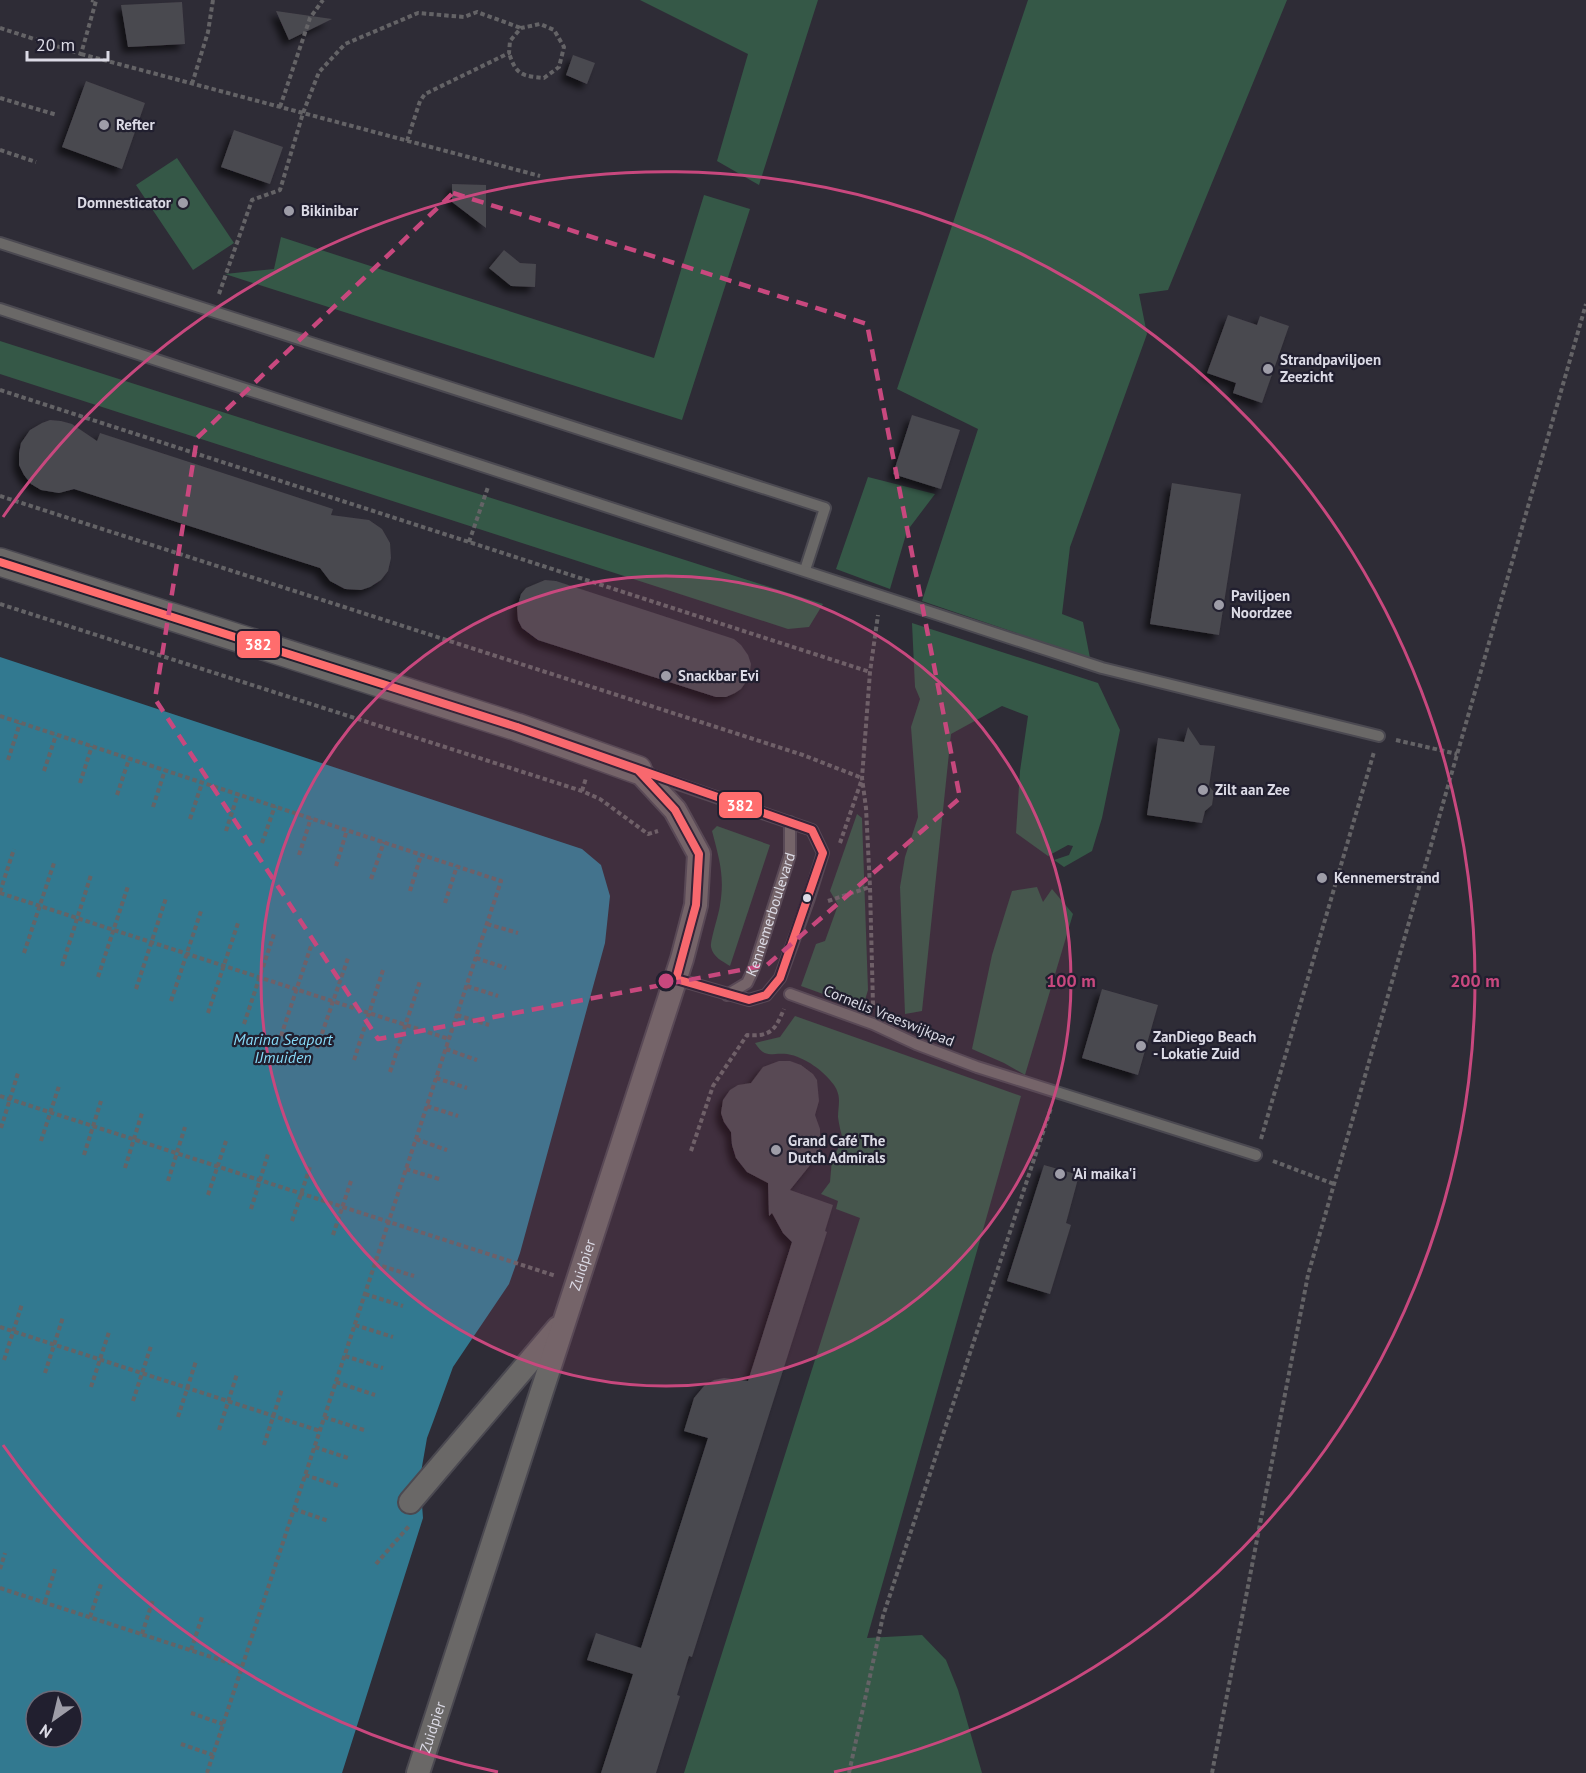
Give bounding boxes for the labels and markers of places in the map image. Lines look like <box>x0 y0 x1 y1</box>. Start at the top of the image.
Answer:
place label: Refter <box>116 115 155 134</box>
marker: Refter <box>97 118 111 132</box>
place label: Domnesticator <box>77 193 172 212</box>
marker: Domnesticator <box>176 196 190 210</box>
place label: Bikinibar <box>301 201 359 220</box>
marker: Bikinibar <box>282 204 296 218</box>
place label: Strandpaviljoen Zeezicht <box>1280 350 1381 386</box>
marker: Strandpaviljoen Zeezicht <box>1261 362 1275 376</box>
place label: Paviljoen Noordzee <box>1231 586 1293 622</box>
marker: Paviljoen Noordzee <box>1212 598 1226 612</box>
place label: Snackbar Evi <box>678 666 759 685</box>
marker: Snackbar Evi <box>659 669 673 683</box>
place label: Zilt aan Zee <box>1215 780 1290 799</box>
marker: Zilt aan Zee <box>1196 783 1210 797</box>
place label: Kennemerstrand <box>1334 868 1440 887</box>
marker: Kennemerstrand <box>1315 871 1329 885</box>
unlabelled marker <box>801 892 813 904</box>
centre of rings <box>656 971 676 991</box>
place label: ZanDiego Beach - Lokatie Zuid <box>1153 1027 1256 1063</box>
marker: ZanDiego Beach - Lokatie Zuid <box>1134 1039 1148 1053</box>
place label: Grand Café The Dutch Admirals <box>788 1131 886 1167</box>
marker: Grand Café The Dutch Admirals <box>769 1143 783 1157</box>
place label: 'Ai maika'i <box>1072 1164 1136 1183</box>
marker: 'Ai maika'i <box>1053 1167 1067 1181</box>

